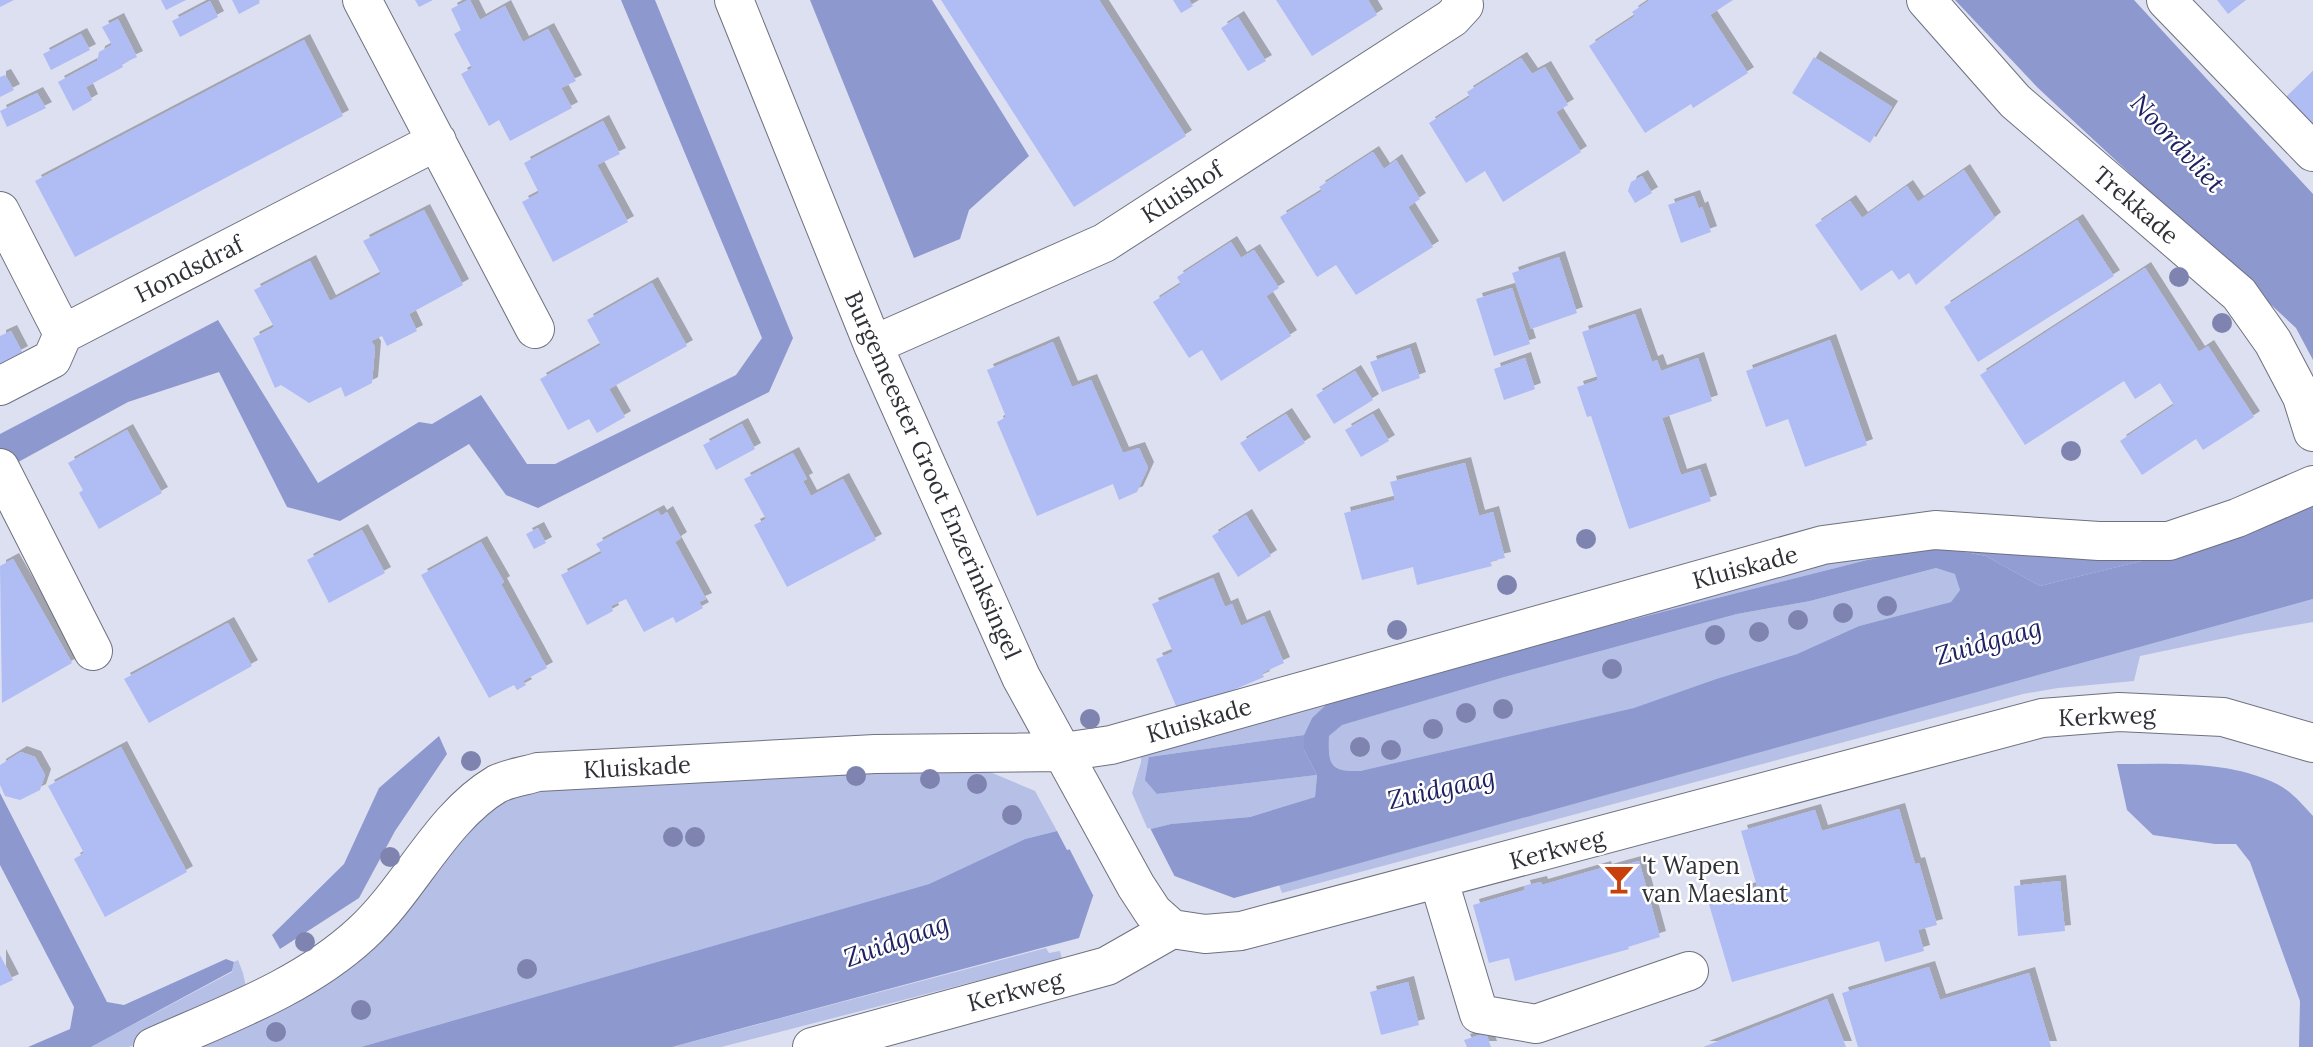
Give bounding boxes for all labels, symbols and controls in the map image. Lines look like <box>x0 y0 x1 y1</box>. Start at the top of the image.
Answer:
water label: Noordvliet <box>2124 87 2233 200</box>
street label: Kluishof <box>1135 153 1230 230</box>
street label: Trekkade <box>2087 159 2185 251</box>
street label: Hondsdraf <box>130 228 250 309</box>
street label: Burgemeester Groot Enzerinksingel <box>838 286 1028 664</box>
street label: Kluiskade <box>1689 538 1801 596</box>
water label: Zuidgaag <box>1931 610 2045 672</box>
street label: Kluiskade <box>1143 690 1255 750</box>
street label: Kerkweg <box>2058 699 2157 733</box>
street label: Kluiskade <box>582 749 692 785</box>
water label: Zuidgaag <box>1384 760 1498 816</box>
street label: Kerkweg <box>1506 821 1609 877</box>
place label: 't Wapen van Maeslant <box>1642 850 1789 909</box>
bar icon: 't Wapen van Maeslant <box>1602 862 1636 896</box>
water label: Zuidgaag <box>839 906 953 974</box>
street label: Kerkweg <box>964 963 1067 1019</box>

